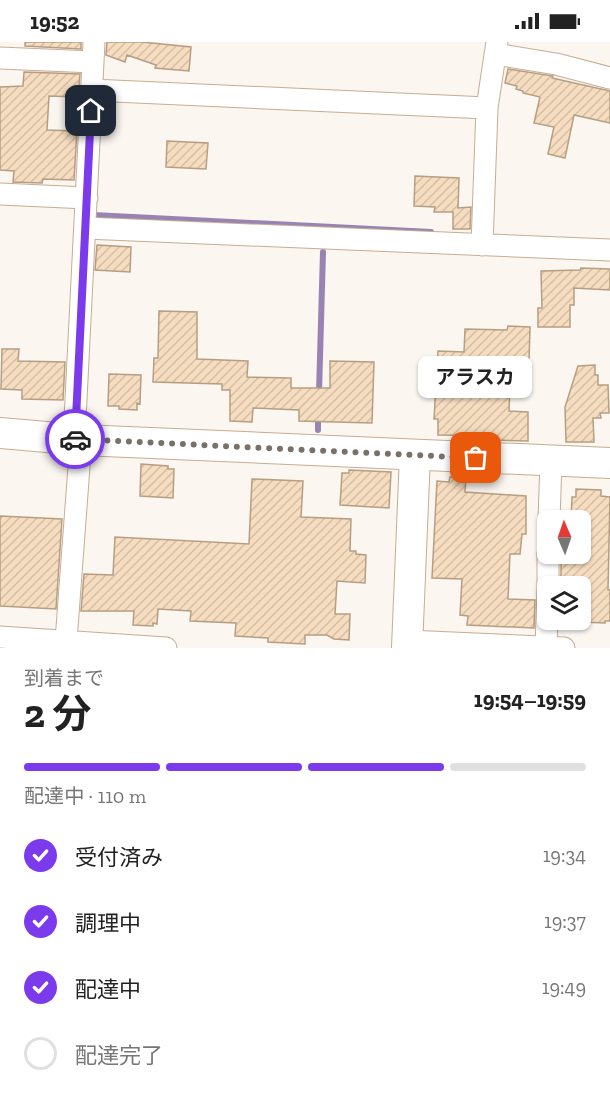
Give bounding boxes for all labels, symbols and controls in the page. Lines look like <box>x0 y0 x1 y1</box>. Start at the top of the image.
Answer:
text: 19:52 <box>30 8 79 35</box>
pin <box>65 85 116 136</box>
icon: home <box>74 94 107 127</box>
callout: アラスカ <box>419 356 533 398</box>
text: アラスカ <box>435 365 515 389</box>
courier <box>45 409 105 469</box>
icon: car <box>59 423 92 456</box>
pin <box>450 432 501 483</box>
icon: bag <box>459 441 492 474</box>
north arrow <box>537 510 591 564</box>
map controls <box>537 510 591 630</box>
button: layers <box>537 576 591 630</box>
text: 到着まで <box>24 666 104 690</box>
text: 19:54–19:59 <box>474 686 586 713</box>
text: 2 分 <box>24 690 91 737</box>
text: 配達中 · 110 m <box>24 784 146 808</box>
icon: check <box>24 839 57 872</box>
text: 19:34 <box>543 843 586 867</box>
text: 受付済み <box>75 844 163 871</box>
icon: check <box>24 905 57 938</box>
text: 19:37 <box>544 909 586 933</box>
text: 調理中 <box>75 910 141 937</box>
icon: check <box>24 971 57 1004</box>
text: 19:49 <box>542 975 586 999</box>
text: 配達中 <box>75 976 141 1003</box>
text: 配達完了 <box>75 1042 163 1069</box>

